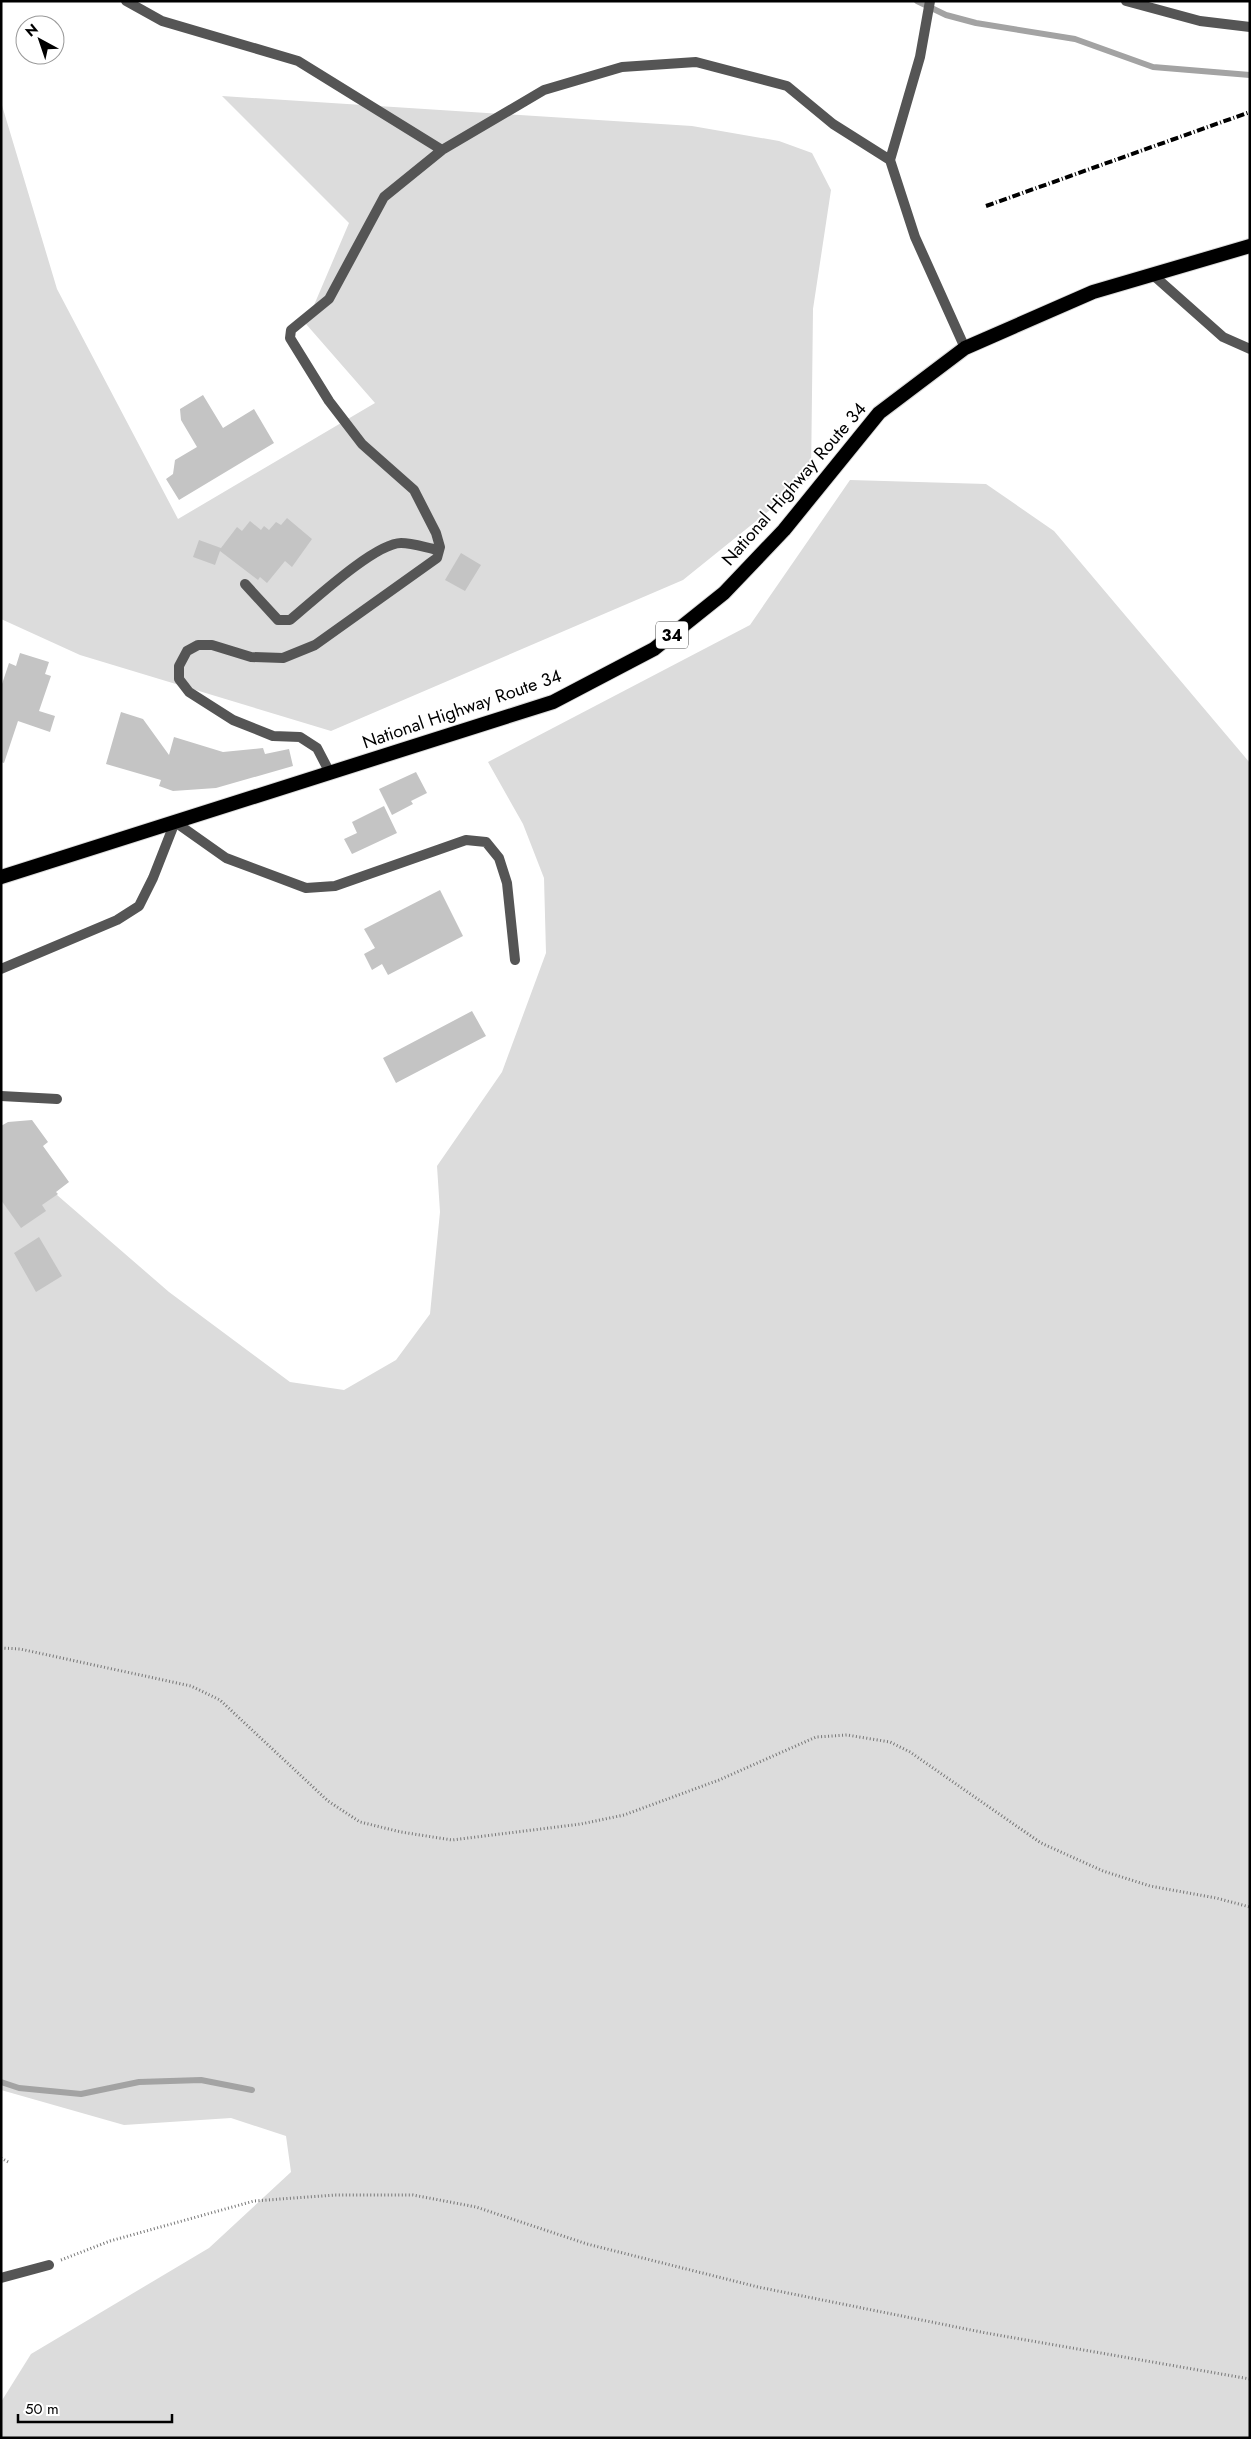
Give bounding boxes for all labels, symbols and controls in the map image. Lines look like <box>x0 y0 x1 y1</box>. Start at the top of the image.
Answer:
north arrow <box>15 15 65 65</box>
text: N <box>21 19 42 41</box>
street label: National Highway Route 34 <box>716 397 872 571</box>
road number: 34 <box>656 622 688 648</box>
street label: National Highway Route 34 <box>359 663 565 755</box>
scale bar <box>18 2392 171 2424</box>
text: 50 m <box>25 2398 59 2420</box>

